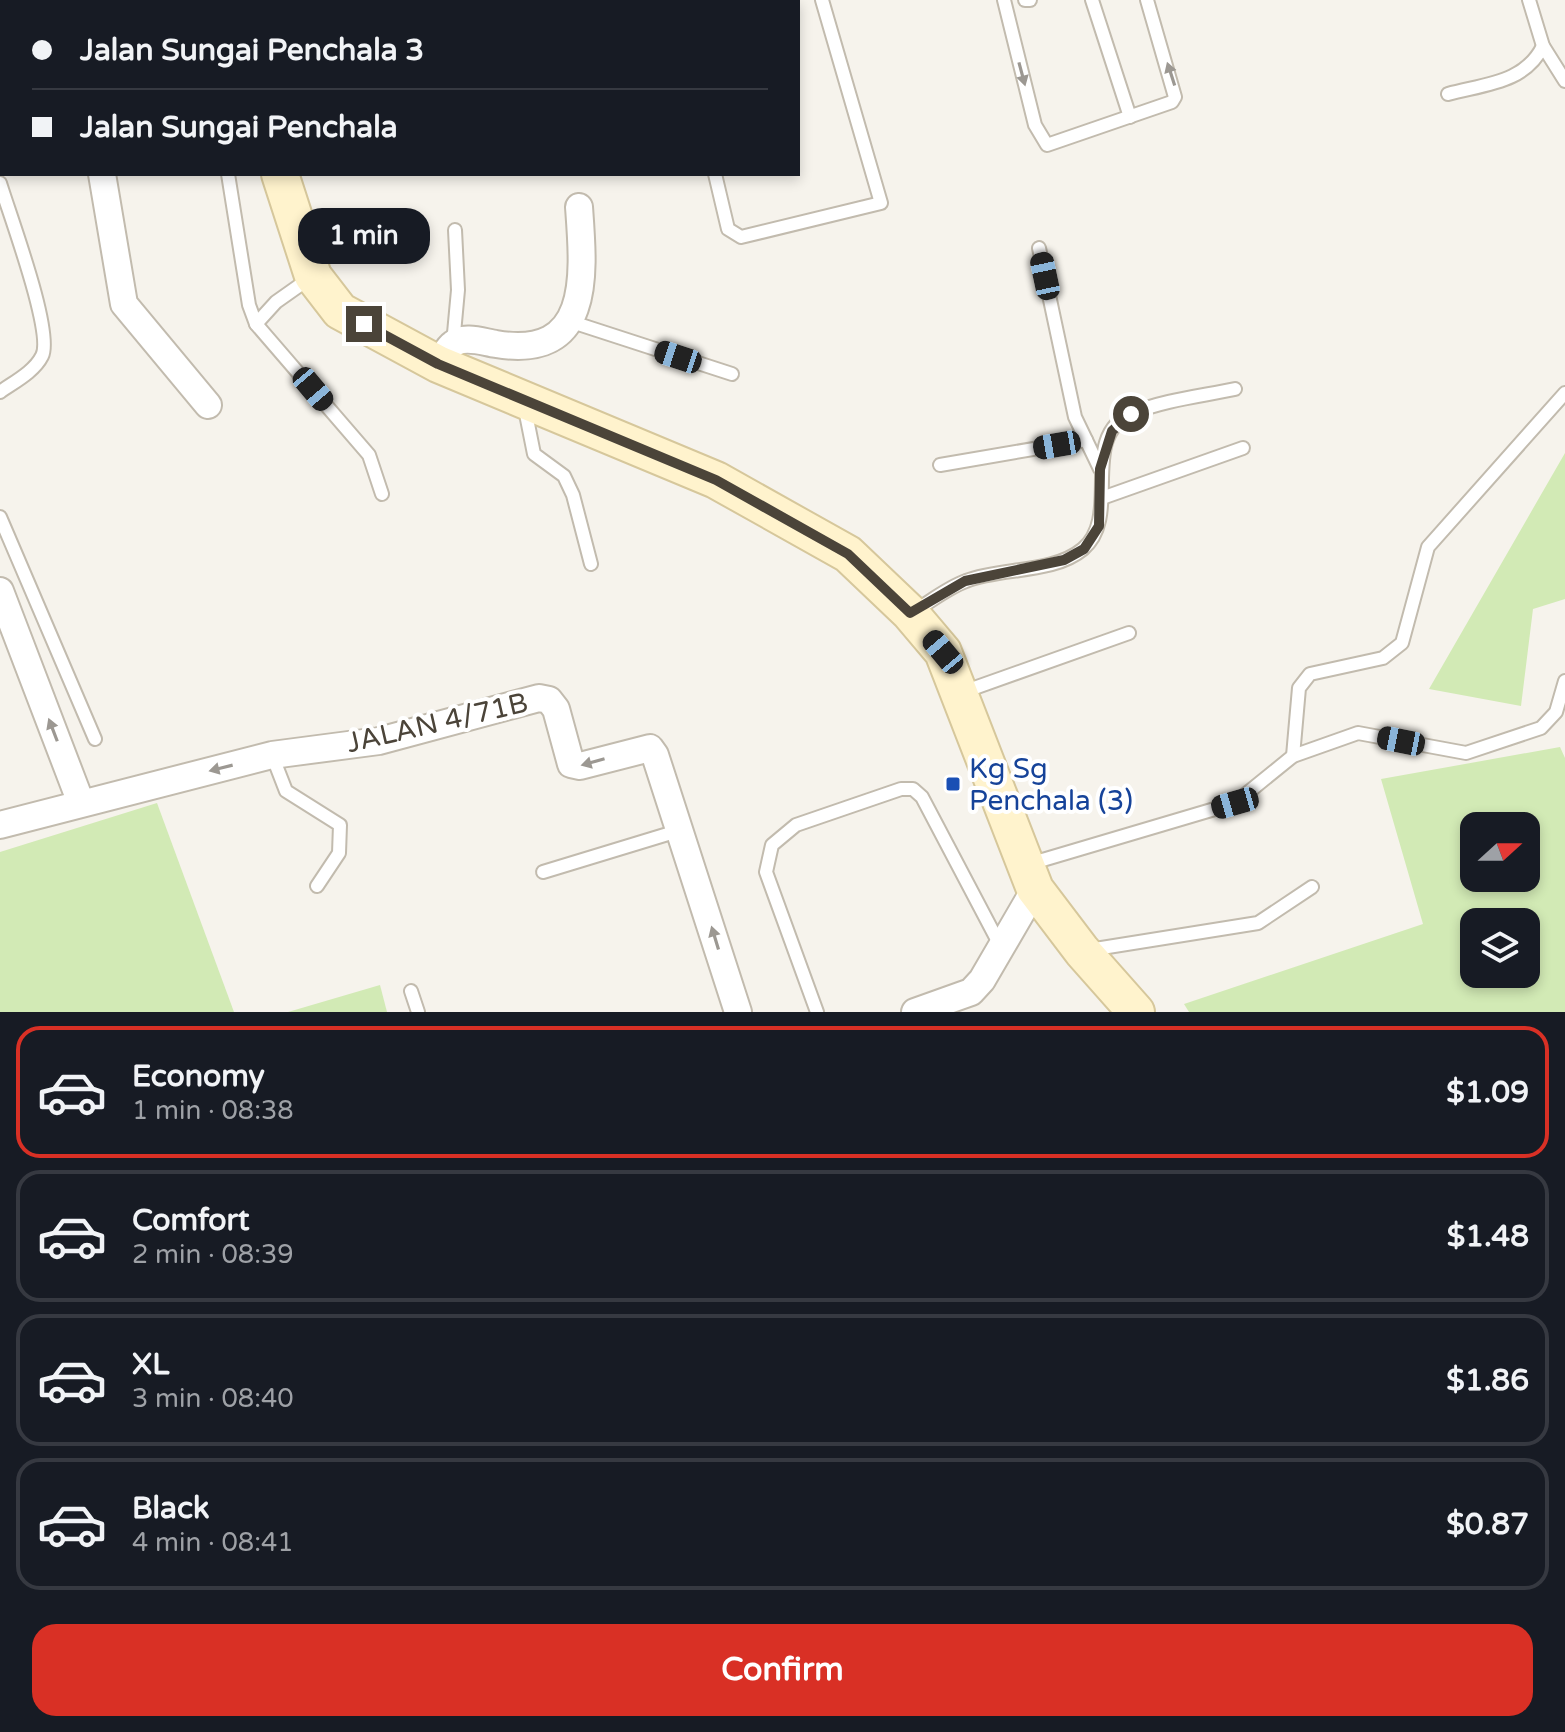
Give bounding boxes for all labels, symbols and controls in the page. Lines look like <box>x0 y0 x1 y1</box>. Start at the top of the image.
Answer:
text: Jalan Sungai Penchala 3 <box>80 32 424 69</box>
one-way arrow <box>1016 61 1028 86</box>
one-way arrow <box>1164 61 1177 85</box>
text: Jalan Sungai Penchala <box>80 109 398 146</box>
callout: 1 min <box>298 208 430 264</box>
text: 1 min <box>329 220 399 251</box>
car <box>1028 250 1062 302</box>
route end <box>346 306 382 342</box>
car <box>651 338 705 376</box>
car <box>288 363 338 415</box>
route start <box>1113 396 1149 432</box>
car <box>1031 429 1083 461</box>
car <box>918 626 968 678</box>
street label: JALAN 4/71B <box>343 686 531 760</box>
one-way arrow <box>46 718 59 742</box>
car <box>1375 725 1427 757</box>
place label: Kg Sg Penchala (3) <box>969 752 1133 818</box>
one-way arrow <box>581 756 605 769</box>
one-way arrow <box>208 762 233 775</box>
marker: Kg Sg Penchala (3) <box>944 775 962 793</box>
car <box>1209 785 1261 821</box>
north arrow <box>1460 812 1540 892</box>
map controls <box>1460 812 1540 988</box>
button: layers <box>1460 908 1540 988</box>
one-way arrow <box>708 925 721 949</box>
icon: car <box>36 1056 108 1128</box>
text: Economy <box>132 1058 265 1095</box>
text: $1.09 <box>1446 1074 1529 1111</box>
text: 1 min · 08:38 <box>132 1095 294 1126</box>
icon: car <box>36 1200 108 1272</box>
text: Comfort <box>132 1202 250 1239</box>
text: $1.48 <box>1447 1218 1529 1255</box>
text: 2 min · 08:39 <box>132 1239 294 1270</box>
icon: car <box>36 1344 108 1416</box>
text: XL <box>132 1346 169 1383</box>
text: $1.86 <box>1446 1362 1529 1399</box>
text: 3 min · 08:40 <box>132 1383 294 1414</box>
icon: car <box>36 1488 108 1560</box>
text: Black <box>132 1490 209 1527</box>
text: $0.87 <box>1446 1506 1529 1543</box>
text: 4 min · 08:41 <box>132 1527 294 1558</box>
button: Confirm <box>32 1624 1533 1716</box>

